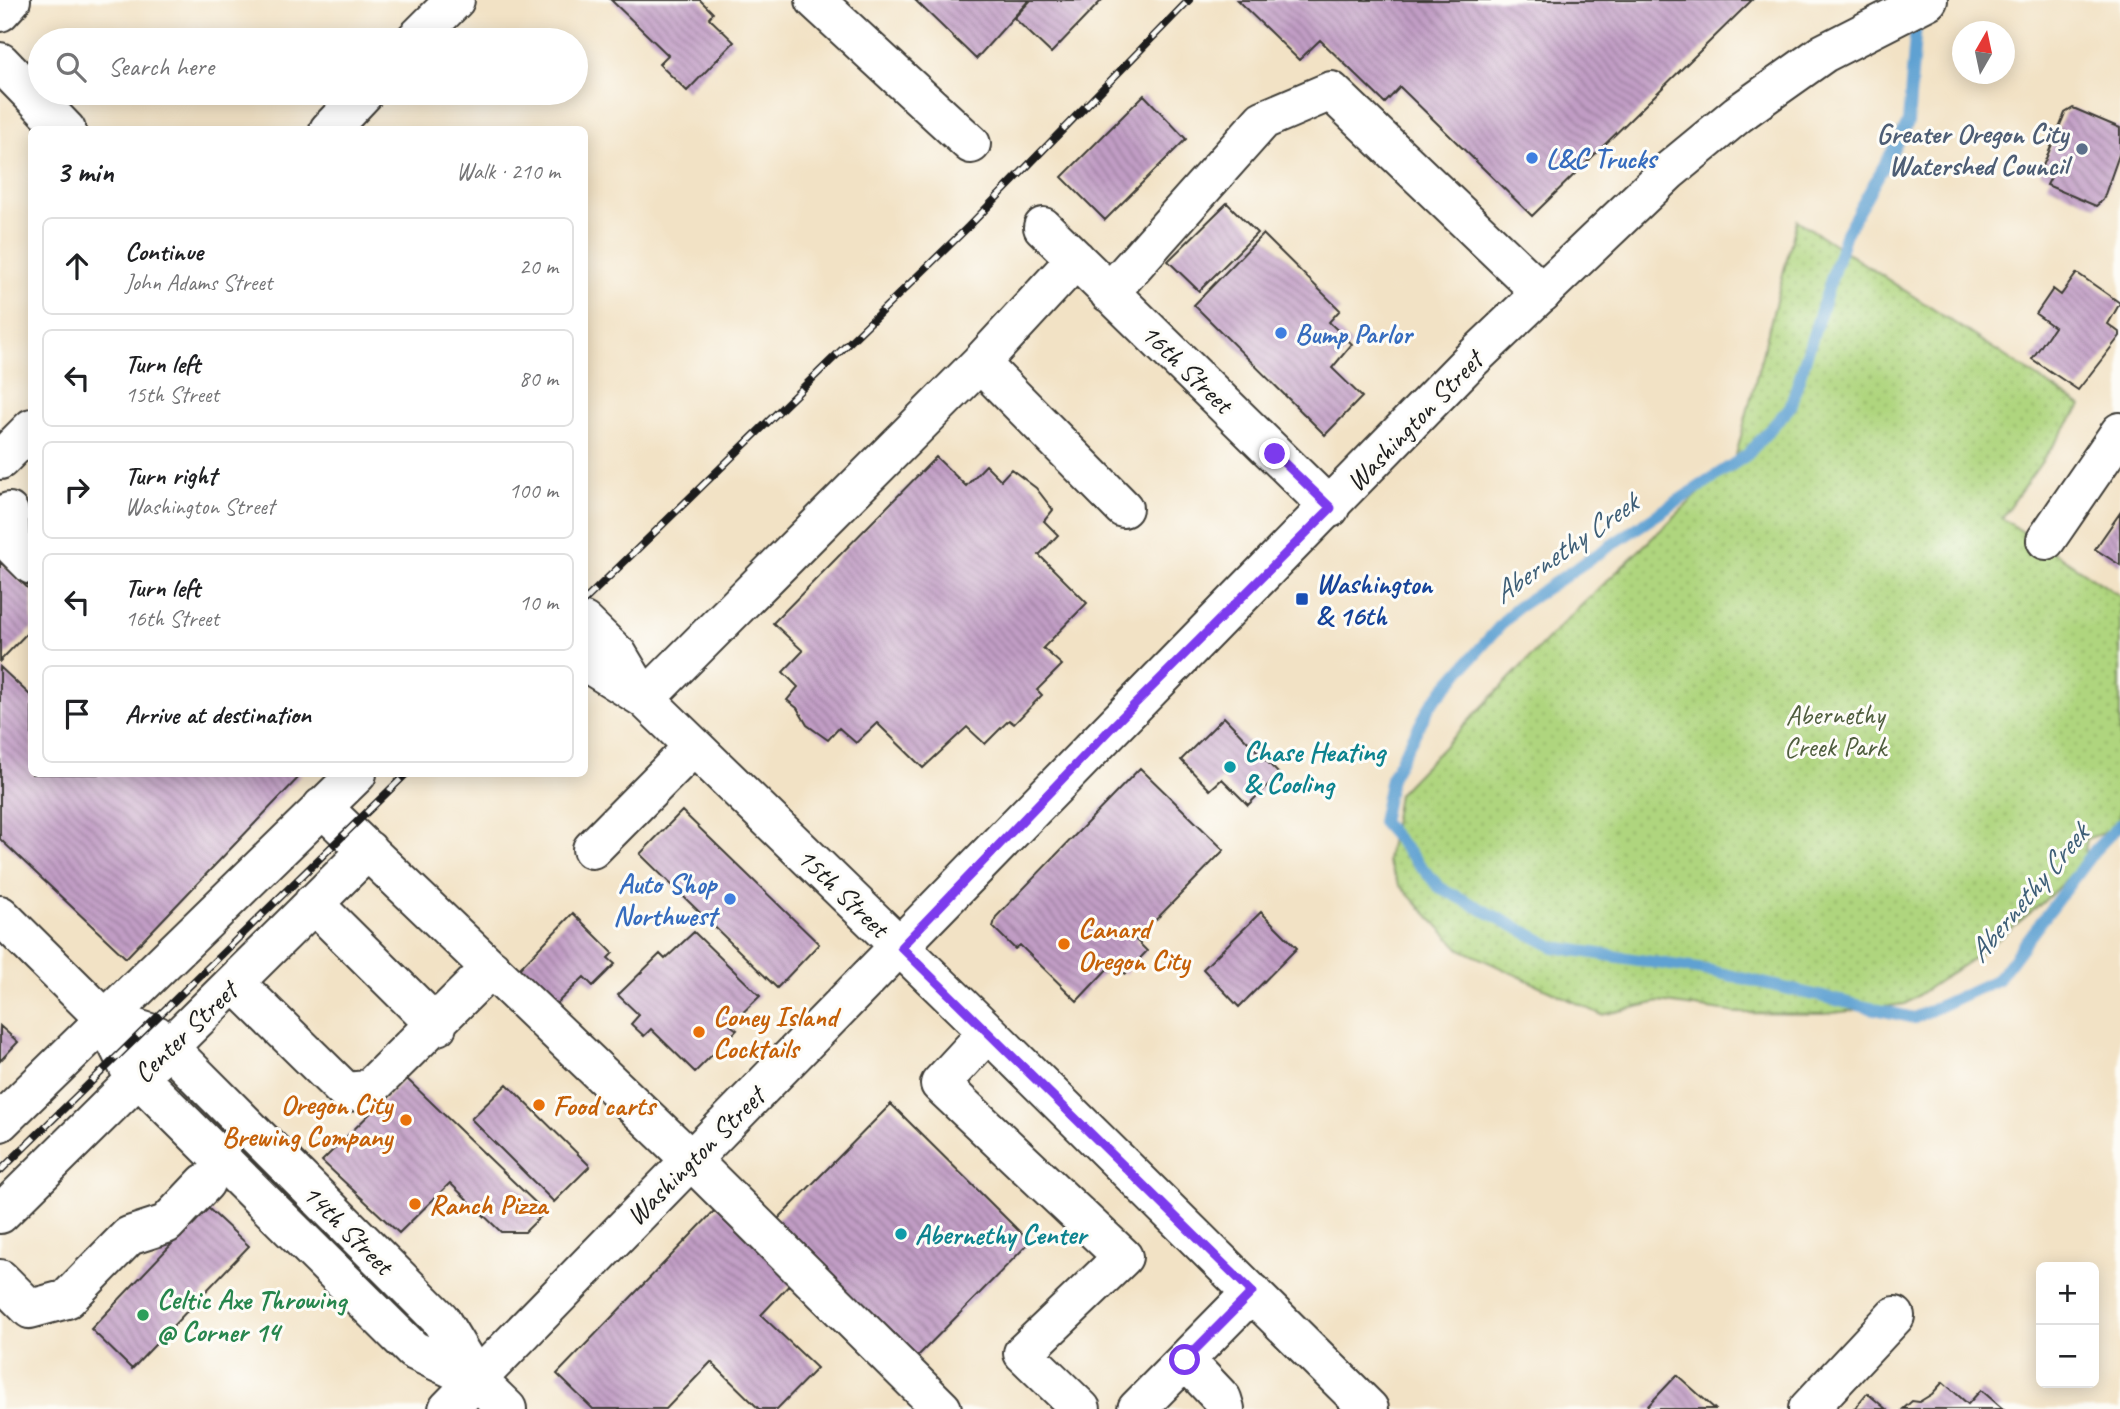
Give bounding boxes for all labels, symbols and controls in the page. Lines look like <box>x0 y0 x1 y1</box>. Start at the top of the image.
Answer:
north arrow <box>1952 21 2015 84</box>
search box <box>28 28 588 105</box>
icon: search <box>52 48 90 86</box>
text: Search here <box>108 50 214 83</box>
place label: Greater Oregon City Watershed Council <box>1877 116 2073 183</box>
place label: L&C Trucks <box>1546 141 1659 176</box>
marker: Greater Oregon City Watershed Council <box>2074 141 2090 157</box>
marker: L&C Trucks <box>1524 150 1540 166</box>
text: 3 min <box>56 153 113 191</box>
text: Walk · 210 m <box>456 157 560 186</box>
text: Continue <box>125 235 203 268</box>
icon: ahead <box>58 247 96 285</box>
text: 20 m <box>519 252 558 281</box>
text: John Adams Street <box>125 268 272 297</box>
street label: 16th Street <box>1134 316 1242 422</box>
place label: Bump Parlor <box>1295 316 1415 351</box>
marker: Bump Parlor <box>1273 325 1289 341</box>
street label: Washington Street <box>1338 341 1492 499</box>
text: Turn left <box>125 347 200 380</box>
icon: left <box>58 359 96 397</box>
text: 80 m <box>519 364 558 393</box>
text: 15th Street <box>125 380 219 409</box>
route end <box>1259 438 1290 469</box>
text: Turn right <box>125 459 216 492</box>
icon: right <box>58 471 96 509</box>
text: 100 m <box>509 476 558 505</box>
water label: Abernethy Creek <box>1485 481 1649 612</box>
text: Washington Street <box>125 492 274 521</box>
place label: Washington & 16th <box>1316 566 1434 633</box>
text: Turn left <box>125 571 200 604</box>
icon: left <box>58 583 96 621</box>
text: 10 m <box>519 588 558 617</box>
marker: Washington & 16th <box>1294 591 1310 607</box>
text: 16th Street <box>125 604 219 633</box>
icon: arrive <box>58 695 96 733</box>
park label: Abernethy Creek Park <box>1784 697 1889 764</box>
text: Arrive at destination <box>125 698 311 731</box>
place label: Chase Heating & Cooling <box>1244 734 1388 801</box>
marker: Chase Heating & Cooling <box>1222 759 1238 775</box>
water label: Abernethy Creek <box>1959 812 2100 970</box>
street label: 15th Street <box>790 840 898 946</box>
place label: Auto Shop Northwest <box>613 866 721 933</box>
marker: Auto Shop Northwest <box>722 891 738 907</box>
place label: Canard Oregon City <box>1078 911 1192 979</box>
marker: Canard Oregon City <box>1056 936 1072 952</box>
street label: Center Street <box>126 971 247 1090</box>
place label: Coney Island Cocktails <box>713 999 842 1066</box>
marker: Coney Island Cocktails <box>691 1024 707 1040</box>
street label: Washington Street <box>618 1077 774 1233</box>
place label: Oregon City Brewing Company <box>222 1087 394 1155</box>
place label: Food carts <box>553 1088 658 1123</box>
marker: Food carts <box>531 1097 547 1113</box>
marker: Oregon City Brewing Company <box>398 1112 414 1128</box>
street label: 14th Street <box>295 1176 403 1284</box>
place label: Ranch Pizza <box>429 1187 549 1222</box>
marker: Ranch Pizza <box>407 1196 423 1212</box>
place label: Abernethy Center <box>915 1217 1089 1252</box>
marker: Abernethy Center <box>893 1226 909 1242</box>
map controls <box>2036 1262 2099 1388</box>
button: + <box>2036 1262 2099 1325</box>
place label: Celtic Axe Throwing @ Corner 14 <box>157 1282 349 1349</box>
marker: Celtic Axe Throwing @ Corner 14 <box>135 1307 151 1323</box>
button: − <box>2036 1325 2099 1388</box>
route start <box>1169 1344 1200 1375</box>

